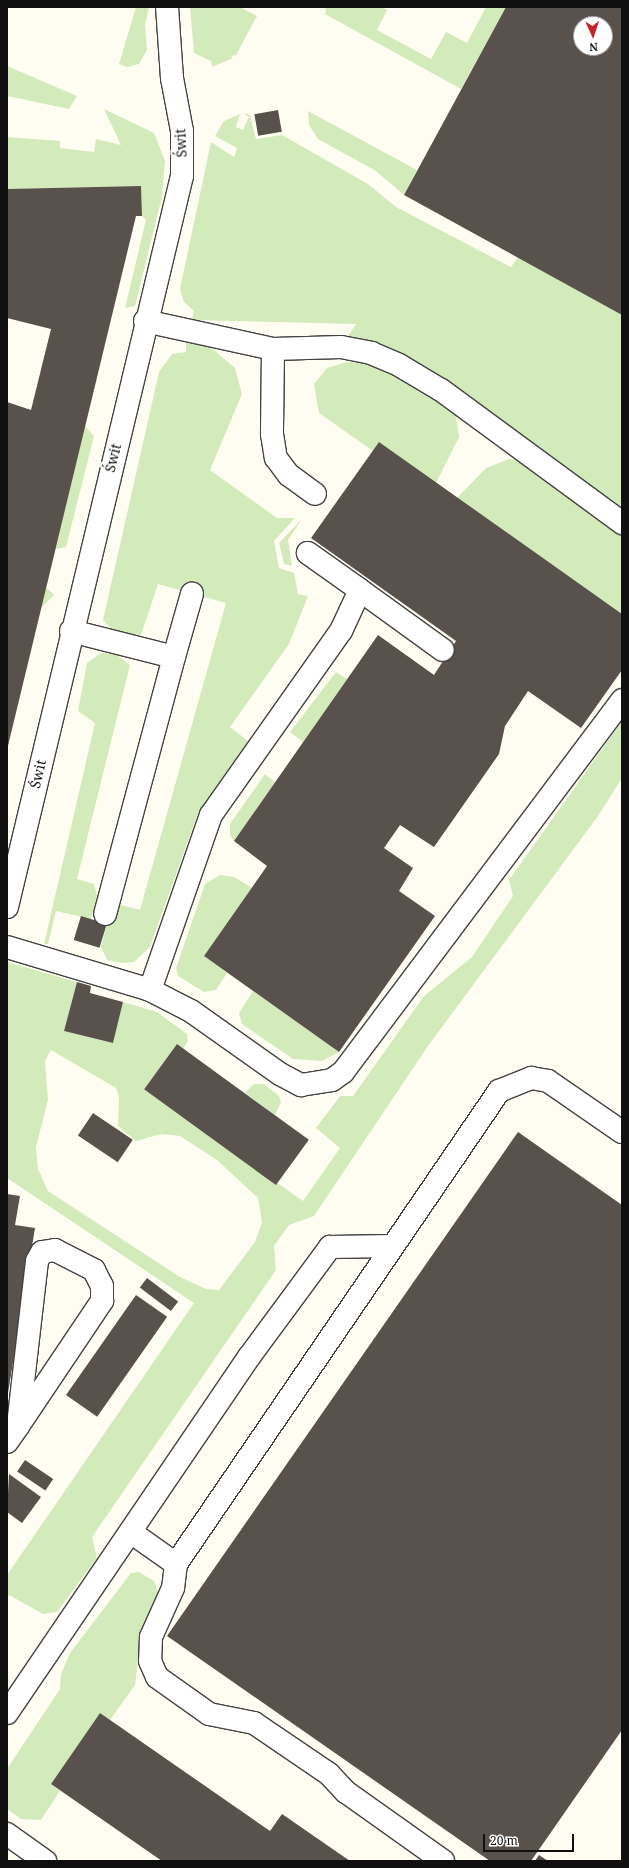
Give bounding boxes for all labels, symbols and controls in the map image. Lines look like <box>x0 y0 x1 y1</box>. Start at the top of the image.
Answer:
north arrow <box>573 16 613 56</box>
text: N <box>589 40 598 55</box>
street label: Świt <box>172 128 190 158</box>
street label: Świt <box>101 442 125 474</box>
street label: Świt <box>27 758 49 790</box>
scale bar <box>485 1826 576 1852</box>
text: 20 m <box>490 1832 518 1849</box>

